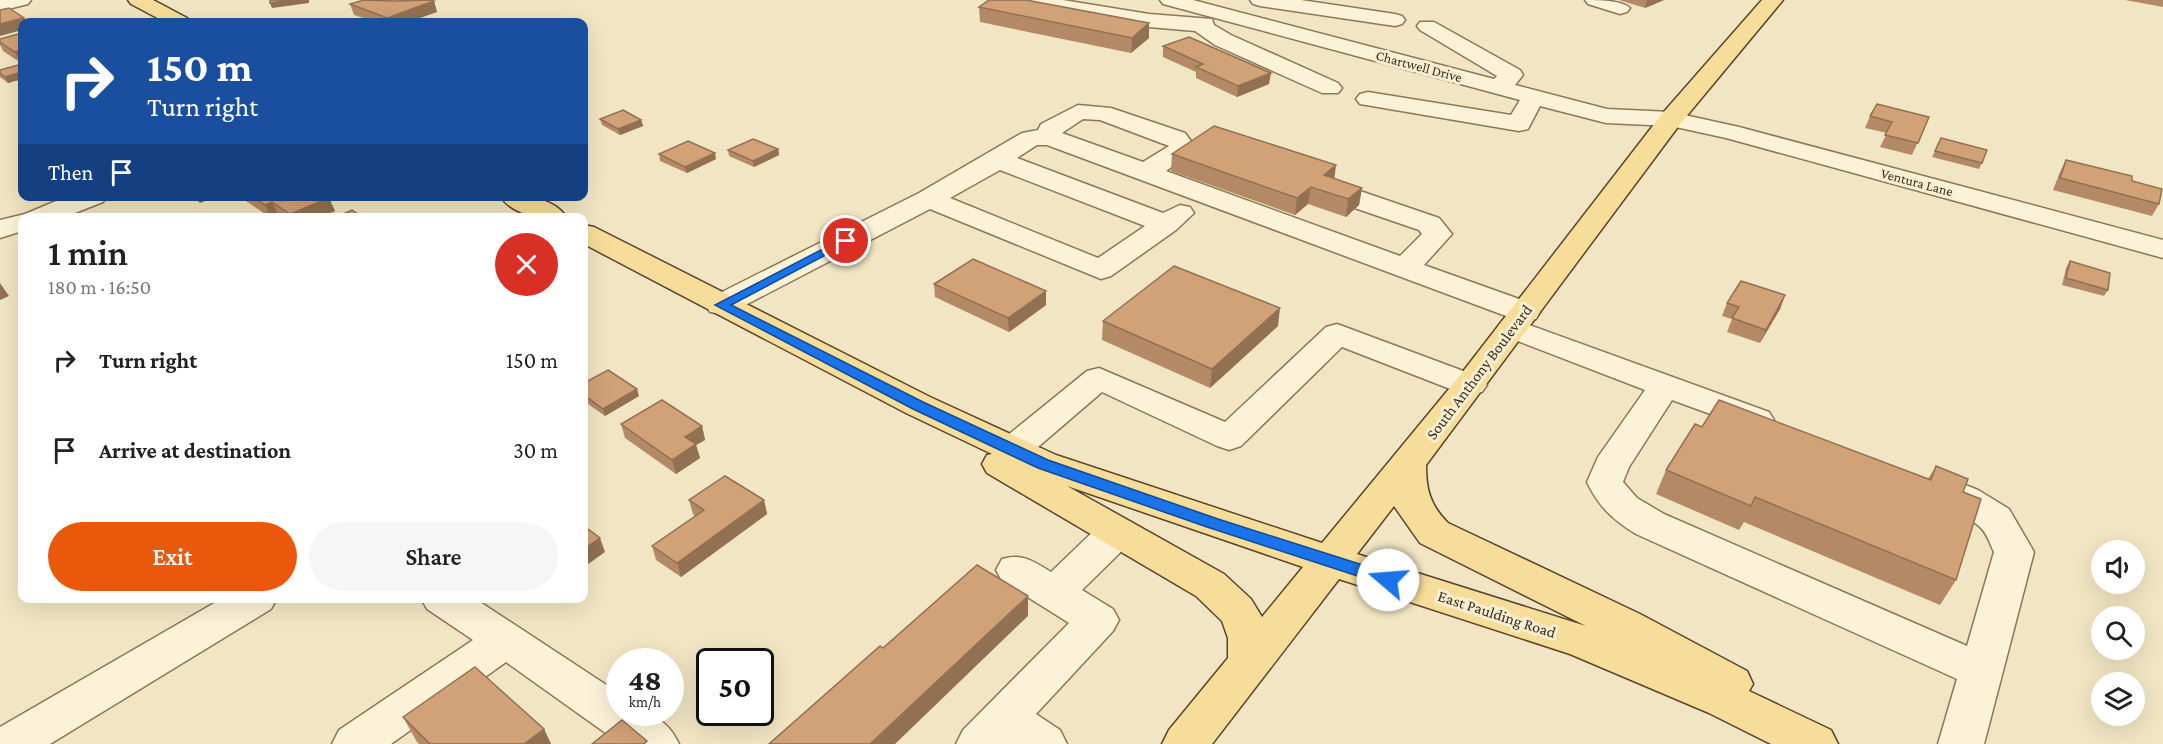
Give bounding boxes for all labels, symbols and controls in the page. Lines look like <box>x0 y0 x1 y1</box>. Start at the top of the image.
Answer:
icon: right <box>48 42 126 120</box>
text: 150 m <box>147 43 252 90</box>
street label: Chartwell Drive <box>1374 47 1464 85</box>
text: Turn right <box>147 92 258 122</box>
icon: arrive <box>105 156 138 189</box>
text: Then <box>48 160 93 185</box>
street label: Ventura Lane <box>1879 165 1955 199</box>
pin <box>820 215 871 266</box>
icon: arrive <box>829 224 862 257</box>
text: 1 min <box>48 233 128 273</box>
button: close <box>495 233 558 296</box>
text: 180 m · 16:50 <box>48 276 151 298</box>
street label: South Anthony Boulevard <box>1423 301 1536 443</box>
icon: right <box>48 344 81 377</box>
text: Turn right <box>99 348 197 373</box>
text: 150 m <box>506 348 558 373</box>
icon: arrive <box>48 434 81 467</box>
text: Arrive at destination <box>99 438 291 463</box>
text: 30 m <box>513 438 558 463</box>
button: Exit <box>48 522 297 591</box>
button: Share <box>309 522 558 591</box>
map controls <box>2091 540 2145 726</box>
button: sound <box>2091 540 2145 594</box>
position arrow <box>1356 548 1420 612</box>
street label: East Paulding Road <box>1436 587 1559 642</box>
button: search <box>2091 606 2145 660</box>
speed limit sign: 50 <box>696 648 774 726</box>
text: 48 <box>628 663 662 696</box>
button: layers <box>2091 672 2145 726</box>
text: km/h <box>629 694 661 710</box>

